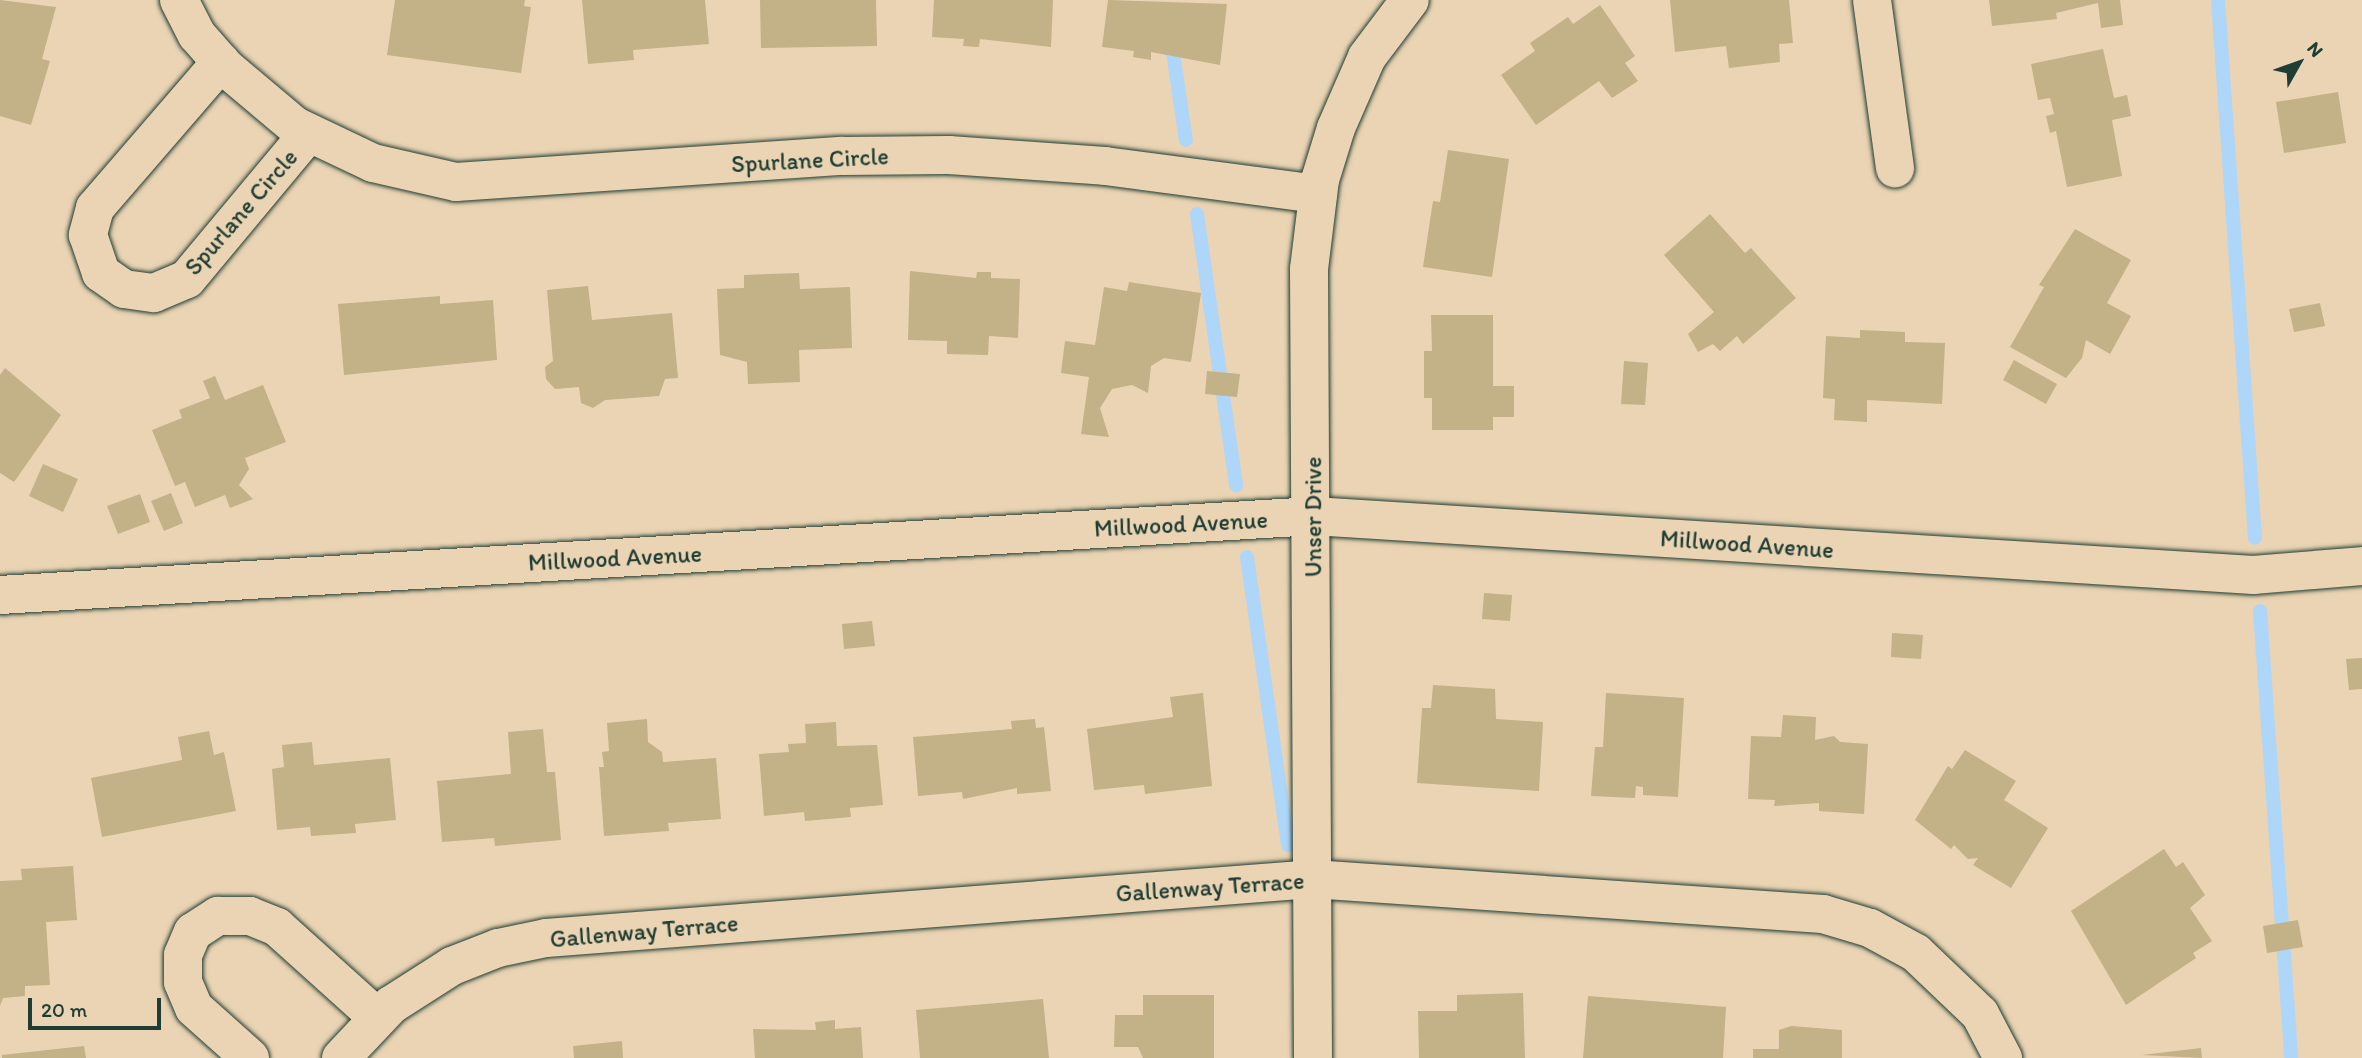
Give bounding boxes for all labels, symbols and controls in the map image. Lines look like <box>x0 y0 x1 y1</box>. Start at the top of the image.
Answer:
north arrow <box>2264 28 2334 98</box>
text: N <box>2303 37 2328 61</box>
street label: Spurlane Circle <box>730 141 890 179</box>
street label: Spurlane Circle <box>178 143 304 281</box>
street label: Unser Drive <box>1299 457 1327 577</box>
street label: Millwood Avenue <box>1094 505 1268 543</box>
street label: Millwood Avenue <box>1660 524 1834 564</box>
street label: Millwood Avenue <box>528 539 702 577</box>
street label: Gallenway Terrace <box>1115 866 1305 908</box>
street label: Gallenway Terrace <box>549 908 739 954</box>
scale bar <box>32 984 164 1028</box>
text: 20 m <box>41 997 87 1022</box>

